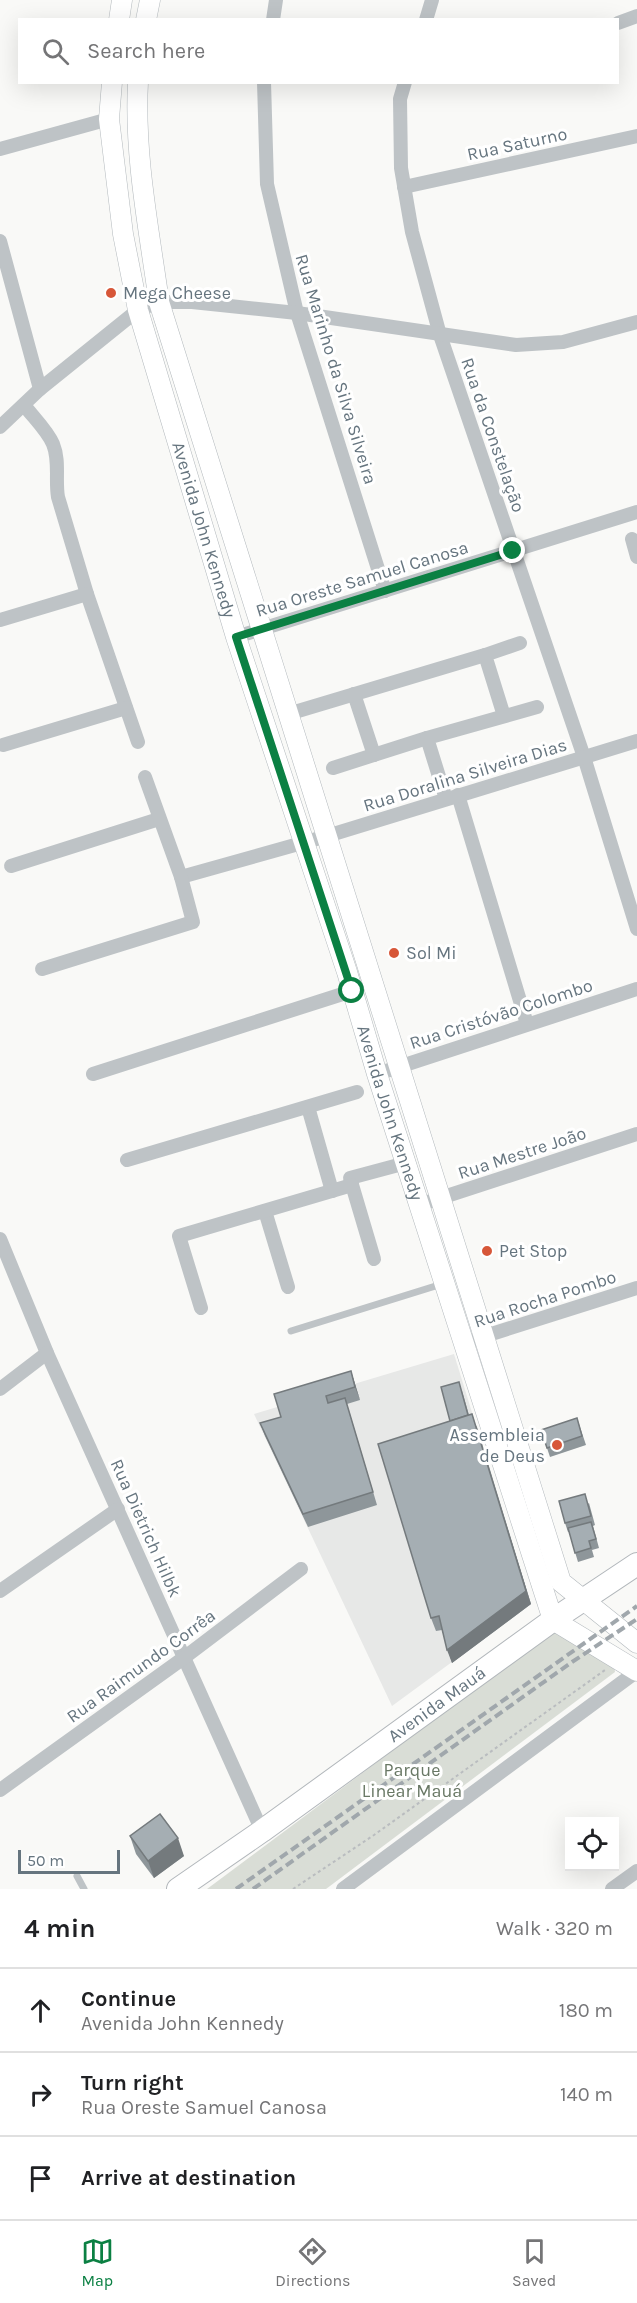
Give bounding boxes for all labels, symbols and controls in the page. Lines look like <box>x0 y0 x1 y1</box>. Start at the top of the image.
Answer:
search box <box>18 18 619 84</box>
icon: search <box>39 35 72 68</box>
text: Search here <box>87 38 205 64</box>
street label: Rua Saturno <box>465 123 569 165</box>
street label: Rua Marinho da Silva Silveira <box>290 251 382 487</box>
place label: Mega Cheese <box>123 282 231 304</box>
marker: Mega Cheese <box>104 286 118 300</box>
street label: Rua da Constelação <box>456 355 530 515</box>
street label: Avenida John Kennedy <box>167 439 241 621</box>
street label: Rua Oreste Samuel Canosa <box>253 536 471 622</box>
route end <box>499 537 525 563</box>
street label: Rua Doralina Silveira Dias <box>360 733 570 817</box>
place label: Sol Mi <box>406 942 457 964</box>
marker: Sol Mi <box>387 946 401 960</box>
street label: Rua Cristóvão Colombo <box>407 974 595 1054</box>
route start <box>338 977 364 1003</box>
street label: Avenida John Kennedy <box>352 1023 428 1204</box>
street label: Rua Mestre João <box>455 1122 589 1184</box>
place label: Pet Stop <box>499 1240 567 1262</box>
marker: Pet Stop <box>480 1244 494 1258</box>
street label: Rua Rocha Pombo <box>471 1266 619 1332</box>
place label: Assembleia de Deus <box>449 1424 545 1467</box>
marker: Assembleia de Deus <box>550 1438 564 1452</box>
street label: Rua Dietrich Hilbk <box>106 1456 186 1600</box>
street label: Rua Raimundo Corrêa <box>62 1605 220 1727</box>
street label: Avenida Mauá <box>384 1661 490 1747</box>
park label: Parque Linear Mauá <box>362 1759 462 1802</box>
map controls <box>565 1817 619 1871</box>
button: locate <box>565 1817 619 1871</box>
scale bar <box>18 1847 120 1874</box>
text: 50 m <box>27 1851 64 1870</box>
text: 4 min <box>24 1913 95 1944</box>
text: Walk · 320 m <box>496 1917 613 1940</box>
text: Continue <box>81 1986 176 2012</box>
icon: ahead <box>24 1994 57 2027</box>
text: 180 m <box>559 1999 613 2022</box>
text: Avenida John Kennedy <box>81 2012 284 2035</box>
text: Turn right <box>81 2070 184 2096</box>
icon: right <box>24 2078 57 2111</box>
text: 140 m <box>560 2083 613 2106</box>
text: Rua Oreste Samuel Canosa <box>81 2096 327 2119</box>
icon: arrive <box>24 2162 57 2195</box>
text: Arrive at destination <box>81 2165 296 2191</box>
tab: Map <box>81 2235 114 2290</box>
tab: Directions <box>275 2235 350 2290</box>
tab: Saved <box>512 2235 556 2290</box>

